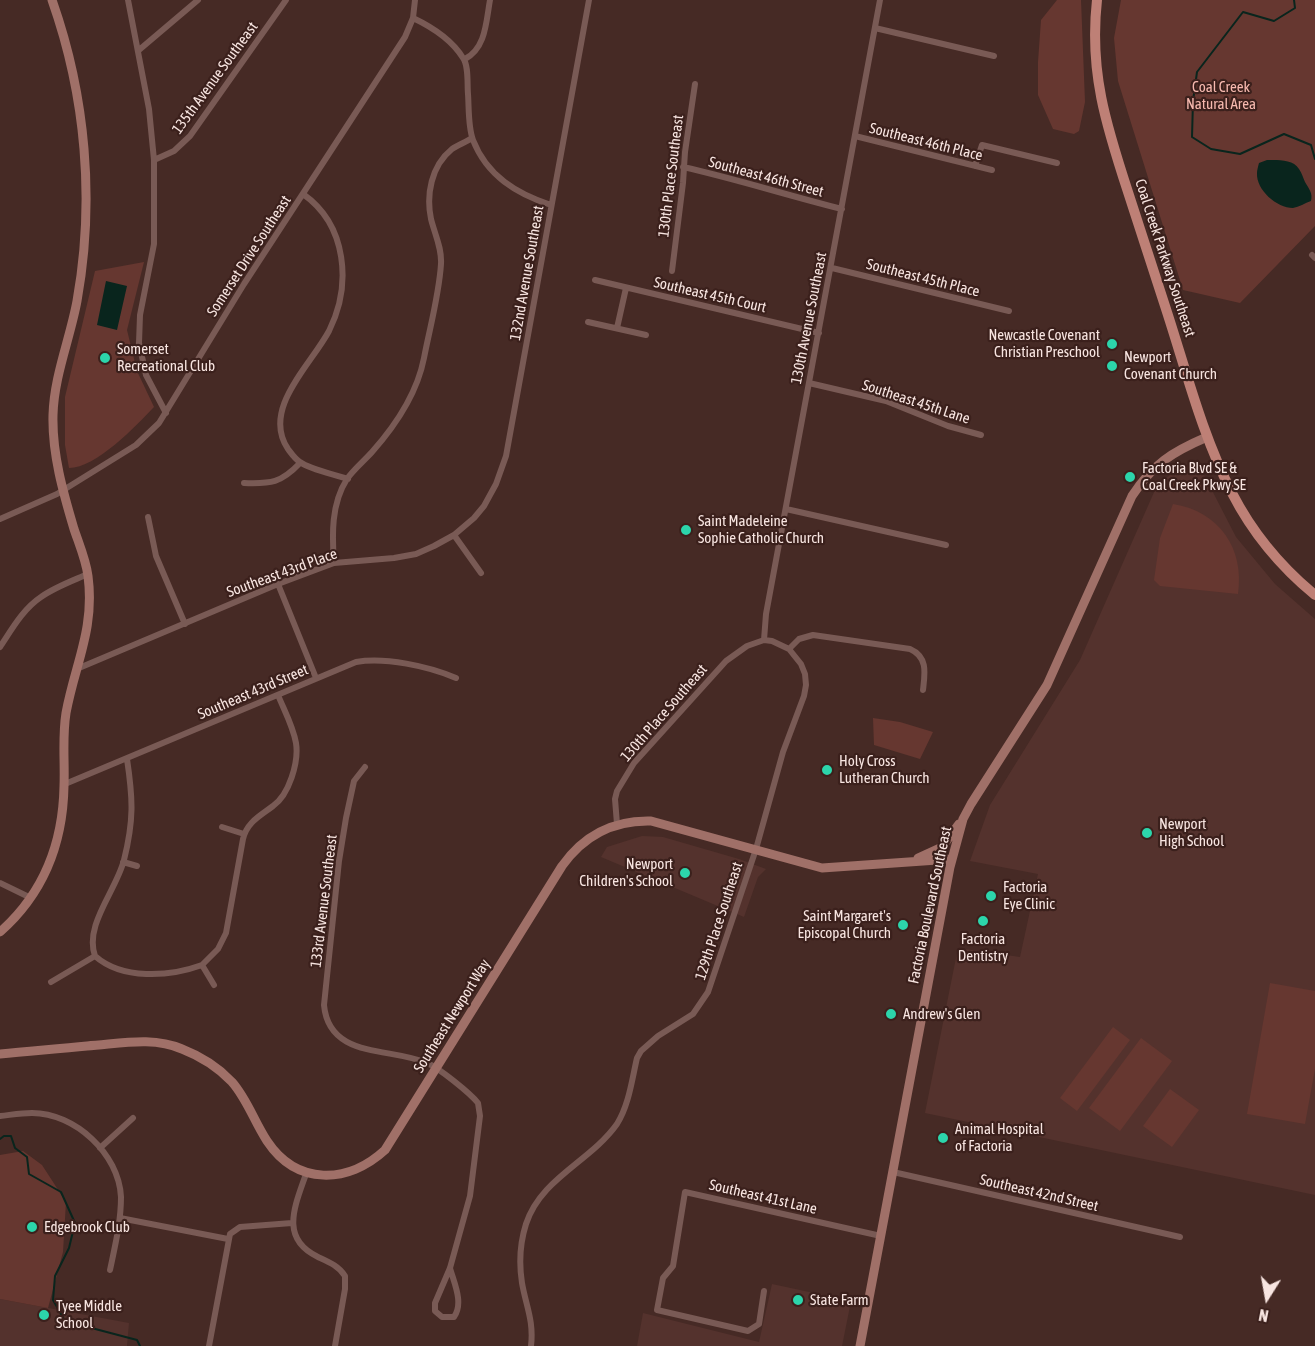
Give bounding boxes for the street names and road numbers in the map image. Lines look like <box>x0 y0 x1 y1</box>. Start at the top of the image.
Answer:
street label: 135th Avenue Southeast <box>168 19 262 137</box>
street label: 130th Place Southeast <box>655 114 687 238</box>
street label: Southeast 46th Place <box>868 119 984 165</box>
street label: Southeast 46th Street <box>707 153 825 201</box>
street label: Coal Creek Parkway Southeast <box>1131 177 1199 339</box>
street label: Somerset Drive Southeast <box>203 192 295 320</box>
street label: 132nd Avenue Southeast <box>506 204 548 342</box>
street label: 130th Avenue Southeast <box>787 251 831 385</box>
street label: Southeast 45th Place <box>865 255 981 301</box>
street label: Southeast 45th Court <box>652 273 768 317</box>
street label: Southeast 45th Lane <box>860 376 972 428</box>
street label: Southeast 43rd Place <box>224 545 340 601</box>
street label: Southeast 43rd Street <box>195 661 311 723</box>
street label: 130th Place Southeast <box>617 661 711 765</box>
street label: Factoria Boulevard Southeast <box>905 825 955 985</box>
street label: 133rd Avenue Southeast <box>307 833 341 969</box>
street label: 129th Place Southeast <box>691 860 747 982</box>
street label: Southeast Newport Way <box>410 956 494 1076</box>
street label: Southeast 42nd Street <box>978 1171 1100 1215</box>
street label: Southeast 41st Lane <box>707 1176 819 1218</box>

